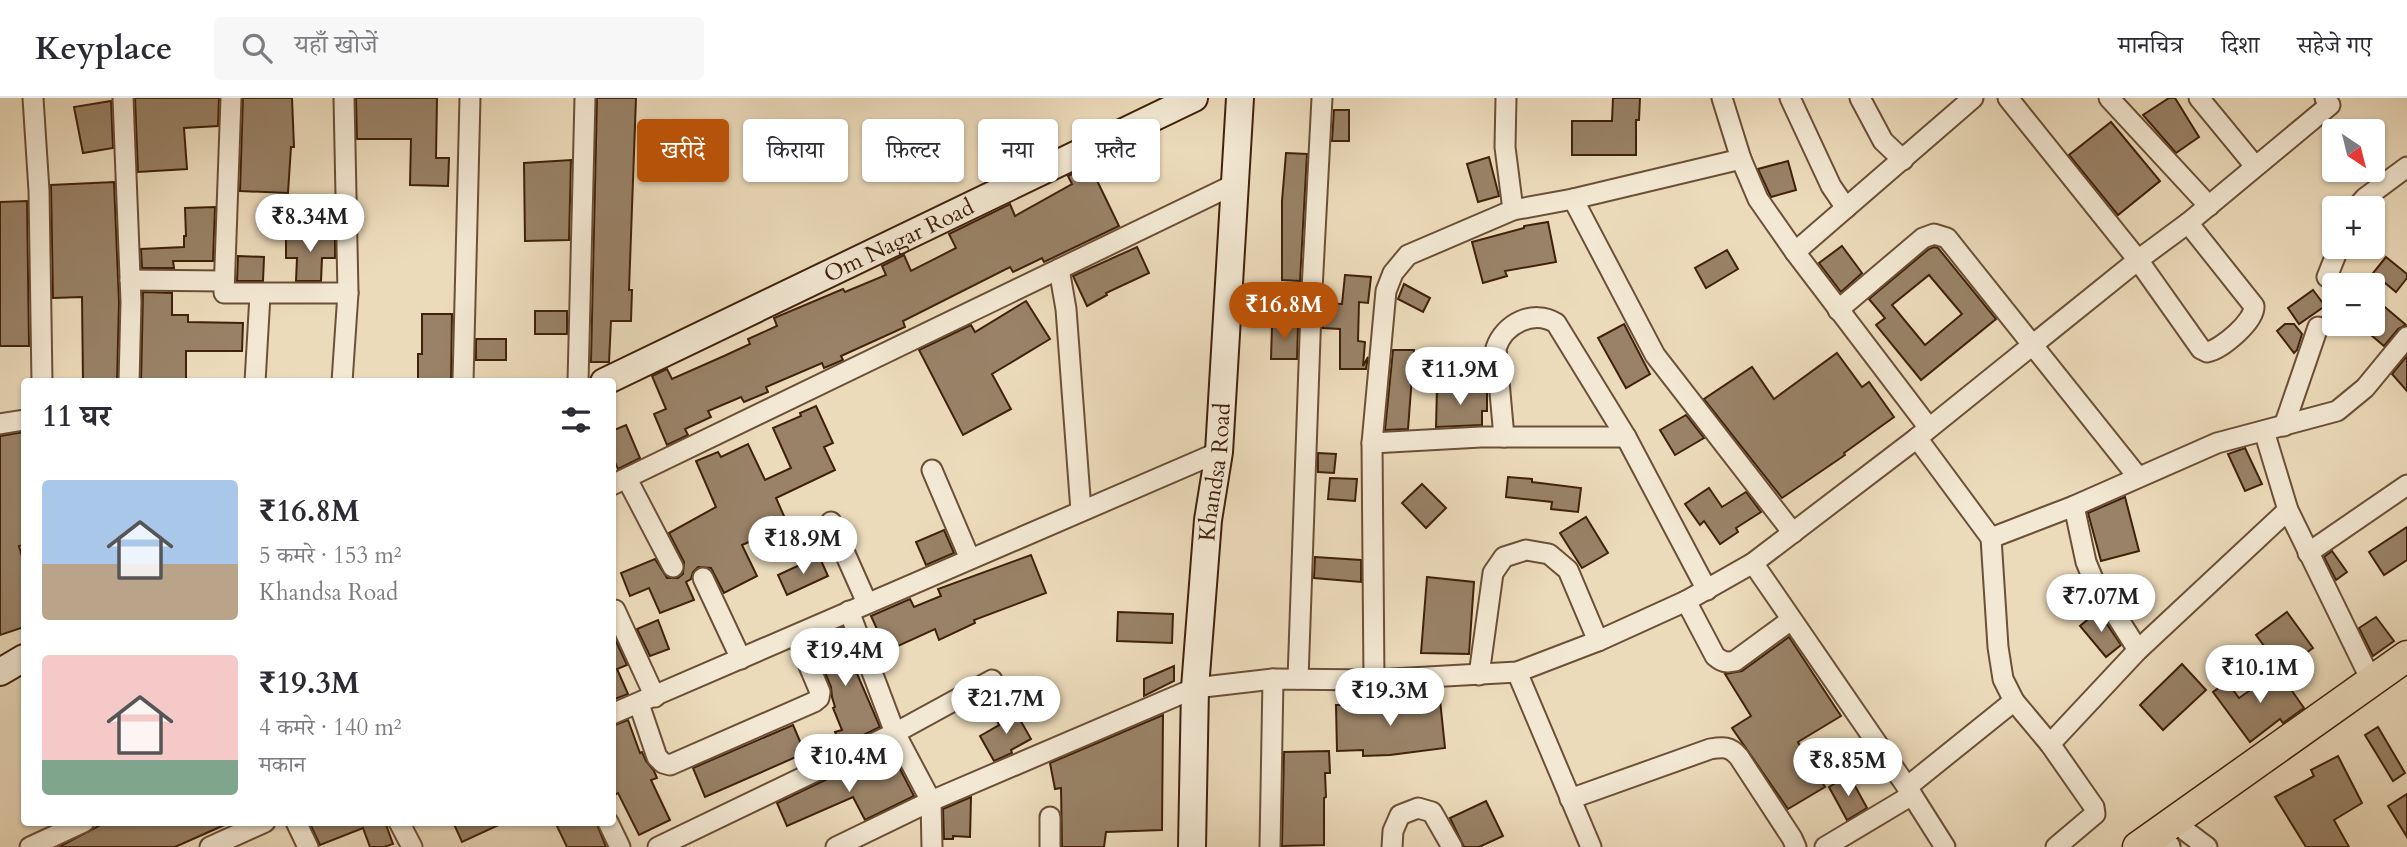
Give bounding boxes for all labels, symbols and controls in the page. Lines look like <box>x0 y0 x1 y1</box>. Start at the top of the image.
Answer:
search box <box>214 17 704 80</box>
text: Keyplace <box>35 26 172 71</box>
text: यहाँ खोजें <box>294 27 378 62</box>
icon: search <box>238 29 276 67</box>
text: मानचित्र <box>2118 29 2183 62</box>
text: दिशा <box>2221 29 2259 62</box>
text: सहेजे गए <box>2297 29 2372 62</box>
chip: खरीदें <box>637 119 729 182</box>
chip: किराया <box>743 119 848 182</box>
chip: फ़िल्टर <box>862 119 964 182</box>
chip: नया <box>978 119 1058 182</box>
chip: फ़्लैट <box>1072 119 1160 182</box>
north arrow <box>2322 119 2385 182</box>
map controls <box>2322 119 2385 336</box>
street label: Om Nagar Road <box>819 191 980 290</box>
pin: ₹8.34M <box>253 194 367 254</box>
button: + <box>2322 196 2385 259</box>
text: ₹8.34M <box>271 201 349 232</box>
button: − <box>2322 273 2385 336</box>
pin: ₹16.8M <box>1227 282 1341 342</box>
text: ₹16.8M <box>1245 289 1323 320</box>
pin: ₹11.9M <box>1403 348 1517 407</box>
text: ₹11.9M <box>1421 354 1499 385</box>
text: 11 घर <box>42 396 111 437</box>
icon: filters <box>557 401 595 439</box>
street label: Khandsa Road <box>1191 401 1238 542</box>
text: ₹16.8M <box>259 491 360 532</box>
icon: home <box>98 508 182 592</box>
pin: ₹18.9M <box>746 517 860 576</box>
text: ₹18.9M <box>764 523 842 554</box>
text: 5 कमरे · 153 m² <box>259 540 402 571</box>
pin: ₹7.07M <box>2044 574 2158 634</box>
text: Khandsa Road <box>259 577 398 608</box>
text: ₹7.07M <box>2062 581 2140 612</box>
pin: ₹19.4M <box>788 628 902 688</box>
text: ₹19.4M <box>806 635 884 666</box>
pin: ₹10.1M <box>2203 646 2317 705</box>
text: ₹10.1M <box>2221 652 2299 683</box>
text: ₹19.3M <box>259 663 360 704</box>
pin: ₹19.3M <box>1333 668 1447 728</box>
text: ₹19.3M <box>1351 675 1429 706</box>
pin: ₹21.7M <box>949 676 1063 736</box>
icon: home <box>98 683 182 767</box>
text: ₹21.7M <box>967 683 1045 714</box>
text: 4 कमरे · 140 m² <box>259 712 402 743</box>
pin: ₹10.4M <box>792 734 906 794</box>
pin: ₹8.85M <box>1791 738 1905 798</box>
text: ₹10.4M <box>810 741 888 772</box>
text: ₹8.85M <box>1809 745 1887 776</box>
text: मकान <box>259 749 306 780</box>

